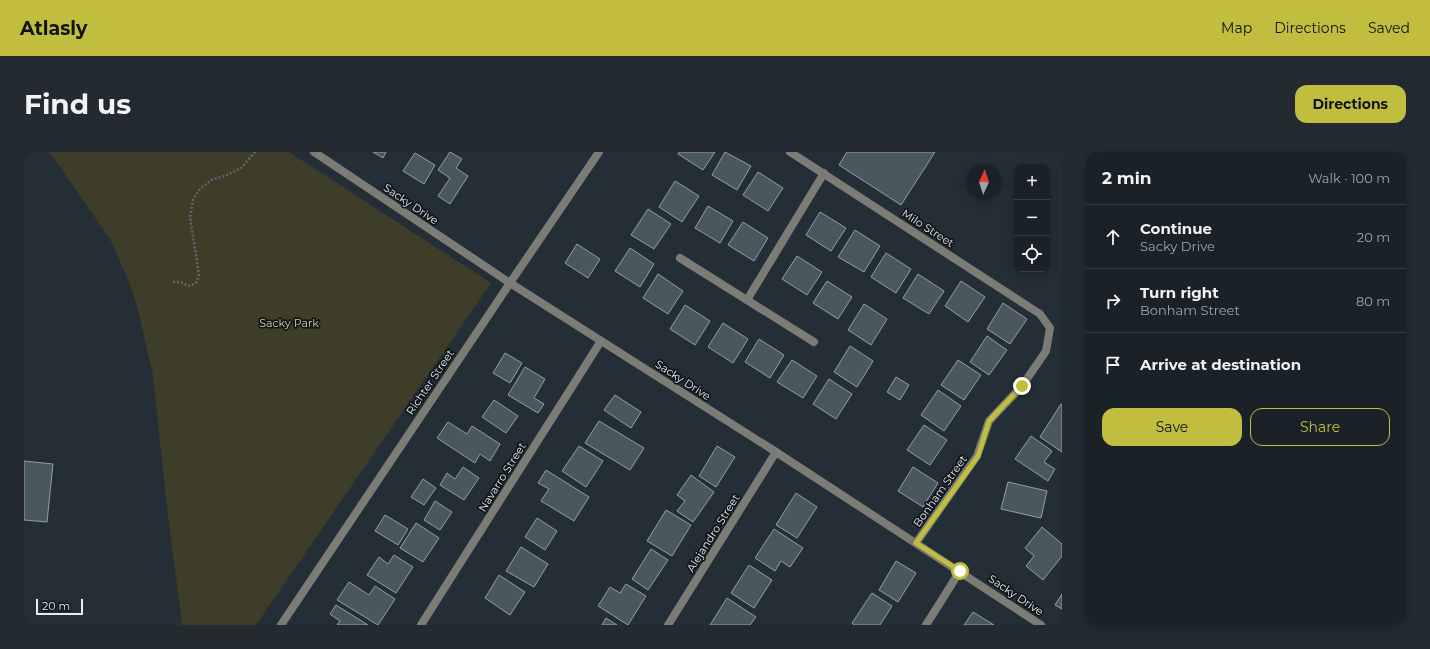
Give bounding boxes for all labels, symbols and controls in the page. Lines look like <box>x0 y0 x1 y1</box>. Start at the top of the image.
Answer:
text: Atlasly <box>20 17 87 40</box>
text: Map <box>1221 19 1252 37</box>
text: Directions <box>1274 19 1346 37</box>
text: Saved <box>1368 19 1410 37</box>
button: Directions <box>1295 85 1406 123</box>
text: Find us <box>24 87 131 121</box>
north arrow <box>966 164 1002 200</box>
map controls <box>1014 164 1050 272</box>
button: + <box>1014 164 1050 200</box>
text: 2 min <box>1102 168 1152 188</box>
text: Walk · 100 m <box>1308 170 1390 186</box>
street label: Sacky Drive <box>381 180 441 228</box>
button: − <box>1014 200 1050 236</box>
street label: Milo Street <box>899 206 957 250</box>
text: Continue <box>1140 219 1212 238</box>
icon: ahead <box>1102 226 1124 248</box>
text: 20 m <box>1357 229 1390 245</box>
button: locate <box>1014 236 1050 272</box>
text: Sacky Drive <box>1140 238 1215 254</box>
text: Turn right <box>1140 283 1219 302</box>
icon: right <box>1102 290 1124 312</box>
text: 80 m <box>1356 293 1390 309</box>
text: Bonham Street <box>1140 302 1240 318</box>
park label: Sacky Park <box>259 316 319 330</box>
street label: Richter Street <box>403 346 457 417</box>
icon: arrive <box>1102 354 1124 376</box>
text: Arrive at destination <box>1140 355 1301 374</box>
street label: Sacky Drive <box>653 357 714 403</box>
route end <box>1013 377 1031 395</box>
button: Save <box>1102 408 1242 446</box>
button: Share <box>1250 408 1390 446</box>
street label: Navarro Street <box>475 439 529 514</box>
street label: Bonham Street <box>910 452 970 530</box>
street label: Alejandro Street <box>683 491 743 575</box>
route start <box>951 562 969 580</box>
street label: Sacky Drive <box>986 571 1046 619</box>
scale bar <box>36 597 83 616</box>
text: 20 m <box>42 599 70 613</box>

